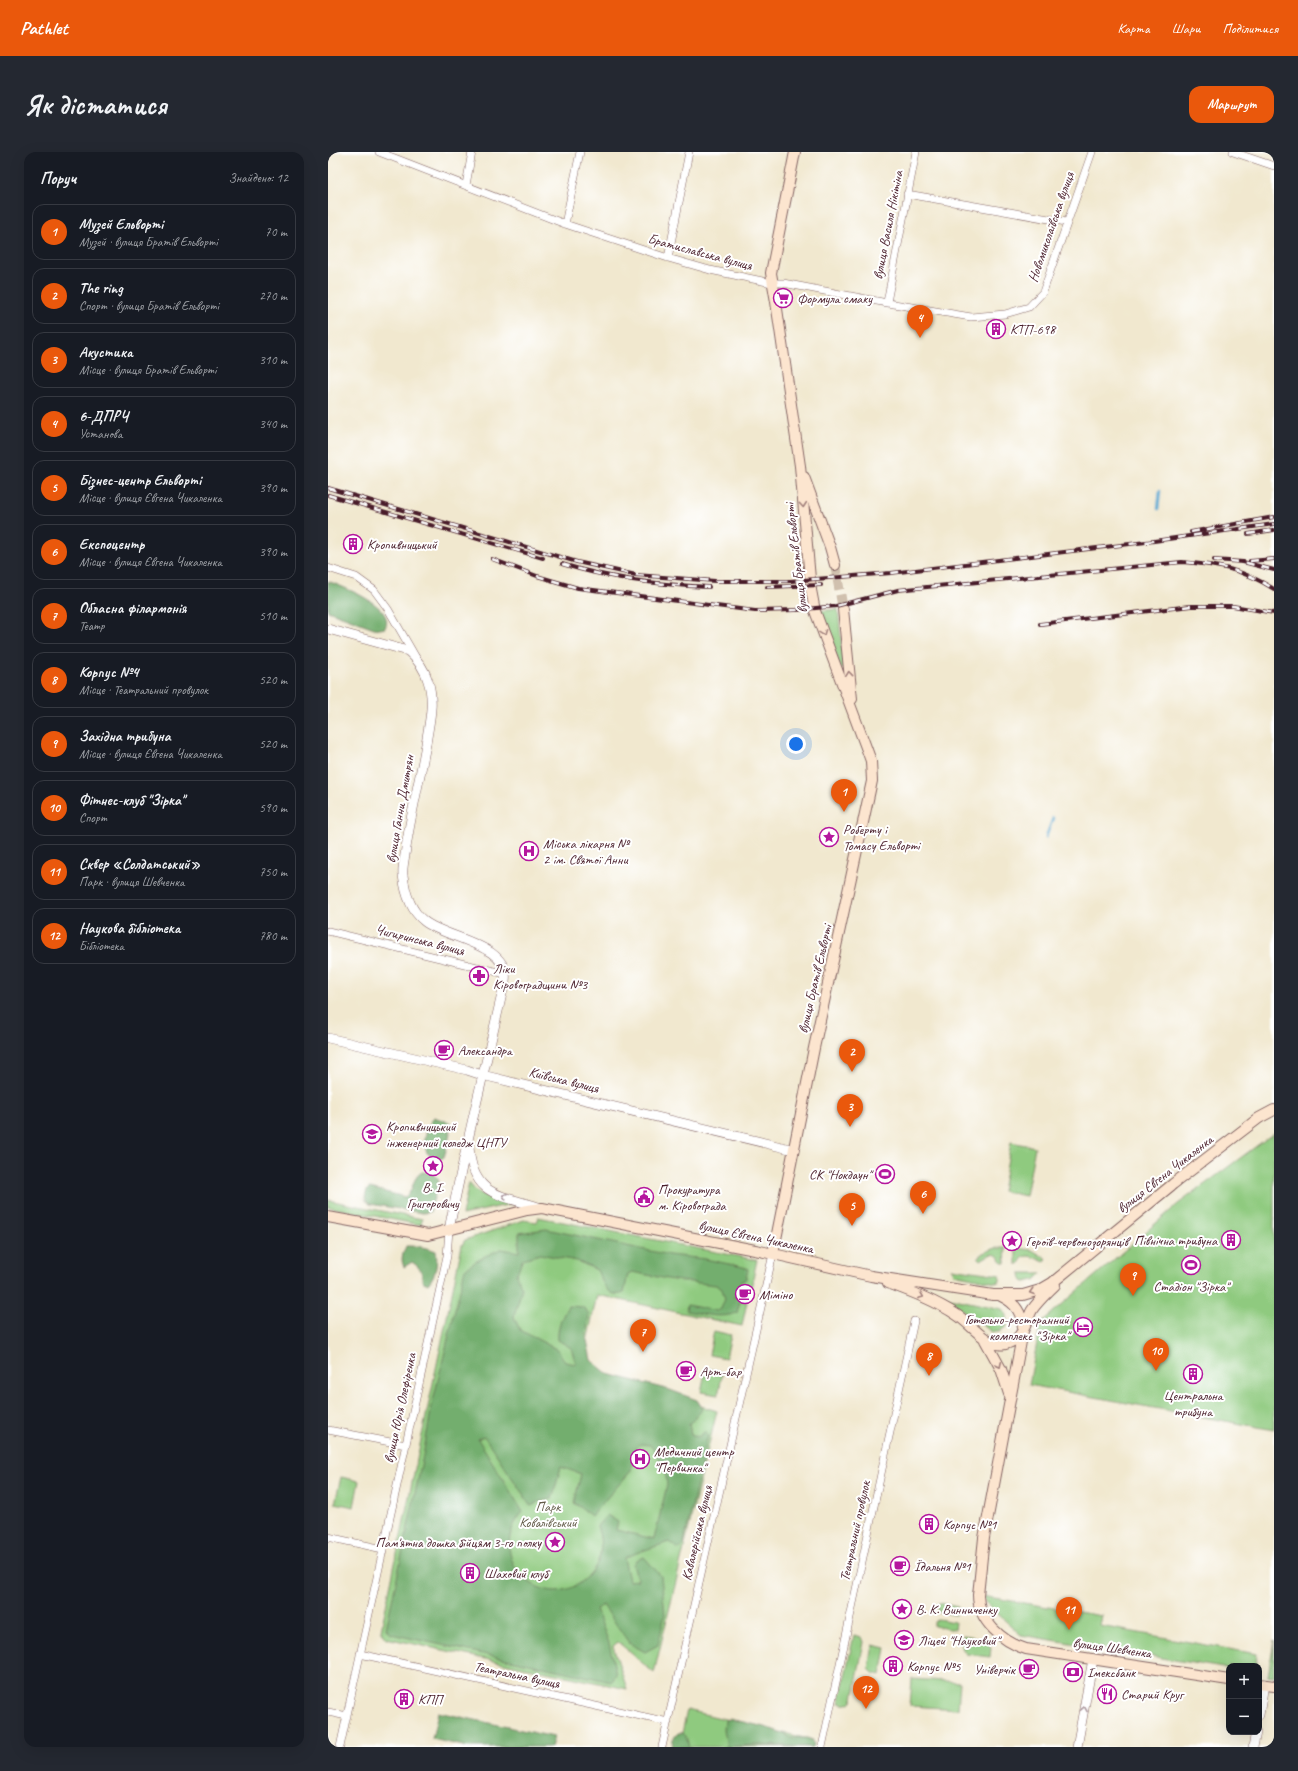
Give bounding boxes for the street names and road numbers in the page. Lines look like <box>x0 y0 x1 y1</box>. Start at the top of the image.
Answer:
street label: вулиця Василя Нікітіна <box>869 168 907 281</box>
street label: Новомиколаївська вулиця <box>1024 169 1078 284</box>
street label: Братиславська вулиця <box>646 230 755 274</box>
street label: вулиця Братів Ельворті <box>781 500 811 614</box>
street label: вулиця Ганни Дмитрян <box>382 753 418 864</box>
street label: Чигиринська вулиця <box>374 921 467 959</box>
street label: вулиця Братів Ельворті <box>794 921 836 1035</box>
street label: Київська вулиця <box>527 1063 602 1097</box>
street label: вулиця Євгена Чикаленка <box>1114 1131 1217 1217</box>
street label: вулиця Євгена Чикаленка <box>697 1217 816 1258</box>
street label: вулиця Юрія Олефіренка <box>380 1350 420 1465</box>
street label: Театральний провулок <box>836 1478 874 1583</box>
street label: Кавалерійська вулиця <box>678 1483 716 1582</box>
street label: вулиця Шевченка <box>1072 1634 1154 1662</box>
street label: Театральна вулиця <box>473 1658 562 1693</box>

